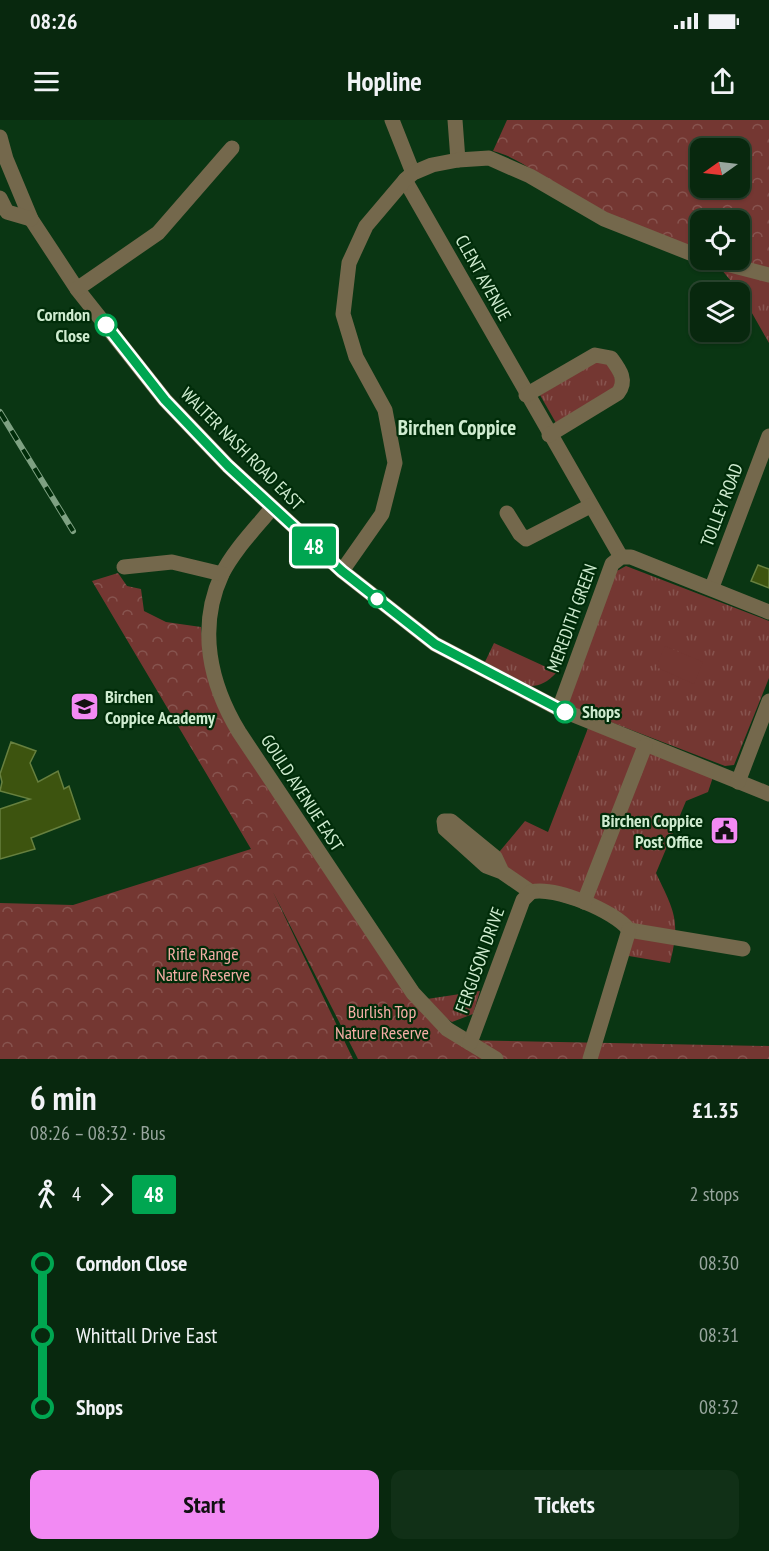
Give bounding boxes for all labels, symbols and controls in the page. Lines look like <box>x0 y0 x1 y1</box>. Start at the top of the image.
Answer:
text: 08:26 <box>30 7 78 35</box>
text: Hopline <box>347 64 422 98</box>
icon: menu <box>30 65 63 98</box>
icon: share <box>706 65 739 98</box>
north arrow <box>690 138 750 198</box>
map controls <box>690 138 750 342</box>
button: locate <box>690 210 750 270</box>
street label: CLENT AVENUE <box>450 231 516 325</box>
button: layers <box>690 282 750 342</box>
place label: Corndon Close <box>37 303 90 347</box>
marker: Corndon Close <box>95 314 117 336</box>
street label: WALTER NASH ROAD EAST <box>176 382 309 515</box>
district label: Birchen Coppice <box>398 414 516 441</box>
street label: TOLLEY ROAD <box>695 460 748 550</box>
line badge: 48 <box>287 526 341 566</box>
text: 48 <box>304 533 324 560</box>
street label: MEREDITH GREEN <box>541 561 602 675</box>
unlabelled marker <box>368 590 386 608</box>
place label: Birchen Coppice Academy <box>105 685 216 729</box>
school or university icon: Birchen Coppice Academy <box>68 691 100 723</box>
place label: Shops <box>582 700 620 723</box>
marker: Shops <box>554 701 576 723</box>
street label: GOULD AVENUE EAST <box>256 730 349 856</box>
place label: Birchen Coppice Post Office <box>602 809 703 853</box>
public building icon: Birchen Coppice Post Office <box>708 815 740 847</box>
street label: FERGUSON DRIVE <box>450 904 509 1016</box>
park label: Rifle Range Nature Reserve <box>156 942 250 986</box>
park label: Burlish Top Nature Reserve <box>335 1000 429 1044</box>
text: 6 min <box>30 1076 97 1119</box>
text: £1.35 <box>692 1096 739 1124</box>
text: 08:26 – 08:32 · Bus <box>30 1120 165 1146</box>
icon: walk <box>30 1178 63 1211</box>
icon: forward <box>90 1178 123 1211</box>
text: 4 <box>72 1181 81 1207</box>
text: 48 <box>144 1181 164 1208</box>
text: 2 stops <box>690 1181 739 1207</box>
text: Corndon Close <box>76 1249 188 1277</box>
text: 08:30 <box>699 1250 739 1276</box>
text: Whittall Drive East <box>76 1321 217 1349</box>
text: 08:31 <box>699 1322 739 1348</box>
text: Shops <box>76 1393 123 1421</box>
text: 08:32 <box>699 1394 739 1420</box>
button: Start <box>30 1470 379 1539</box>
button: Tickets <box>391 1470 739 1539</box>

